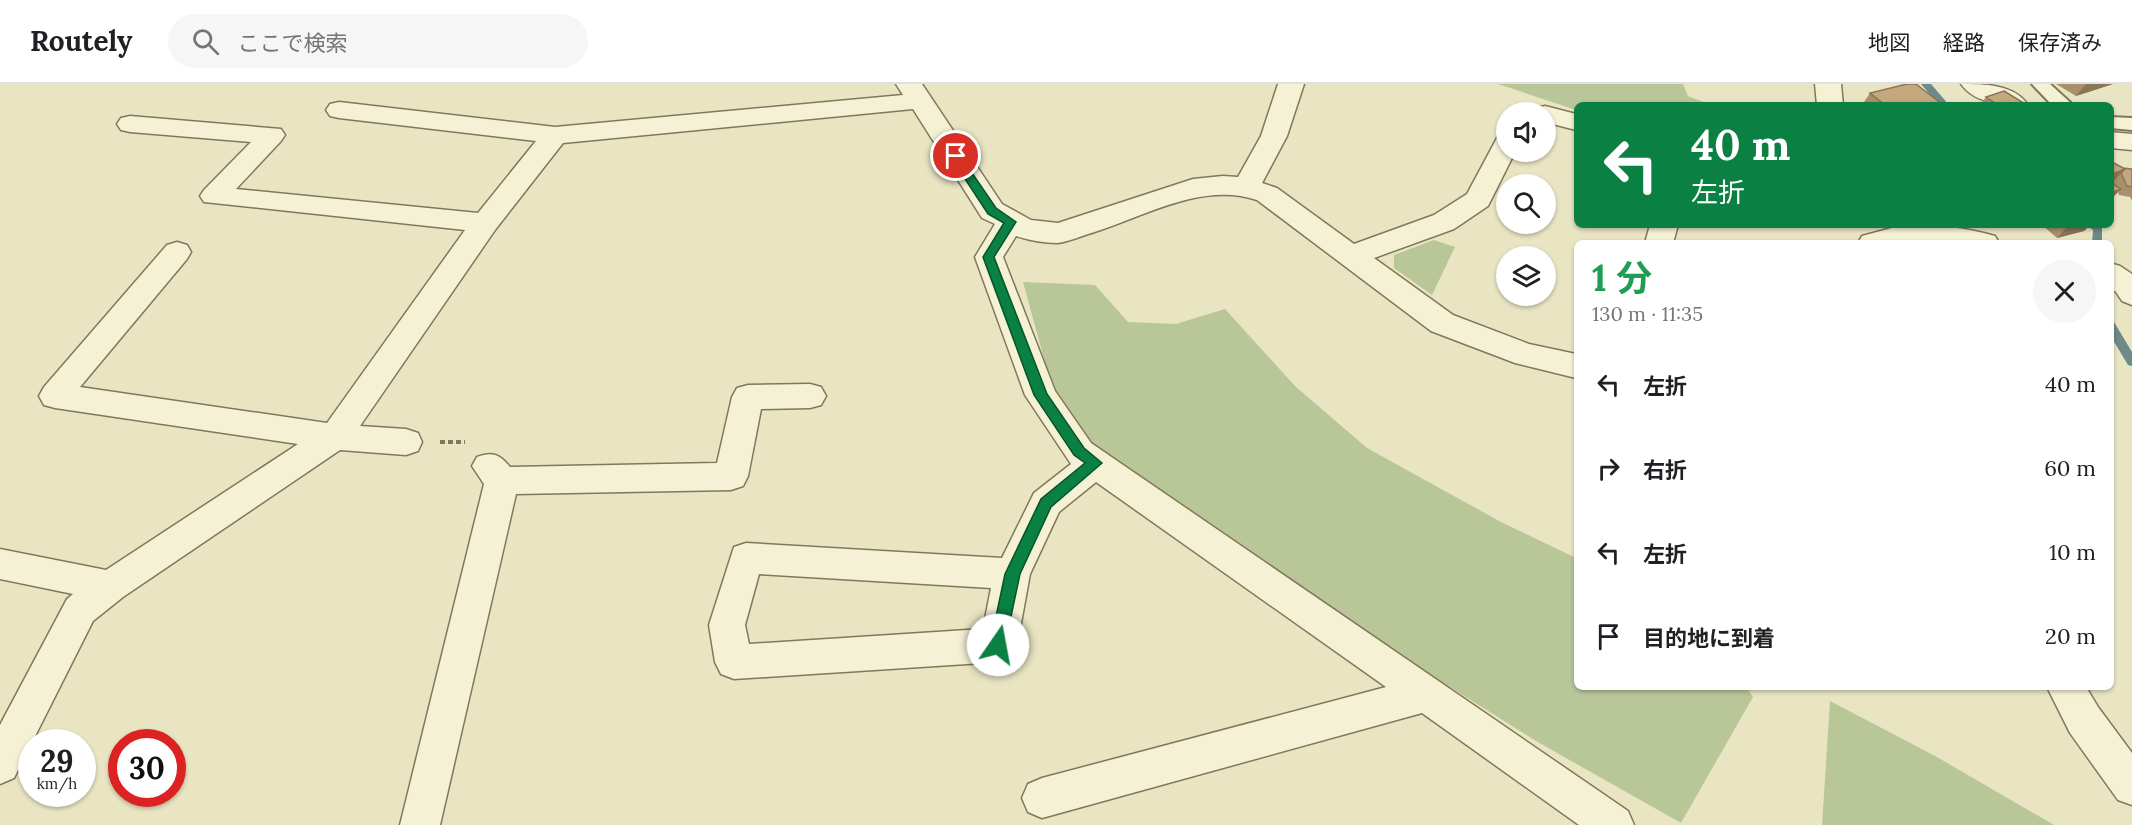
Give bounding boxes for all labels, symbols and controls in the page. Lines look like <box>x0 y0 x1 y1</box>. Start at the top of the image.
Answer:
search box <box>168 14 588 68</box>
text: Routely <box>30 23 132 59</box>
icon: search <box>189 25 222 58</box>
text: ここで検索 <box>237 29 347 57</box>
text: 地図 <box>1868 29 1910 56</box>
text: 経路 <box>1943 29 1985 56</box>
text: 保存済み <box>2018 29 2102 56</box>
map controls <box>1496 102 1556 306</box>
button: sound <box>1496 102 1556 162</box>
text: 40 m <box>1691 118 1790 172</box>
icon: left <box>1592 126 1670 204</box>
pin <box>930 130 981 181</box>
icon: arrive <box>939 139 972 172</box>
button: search <box>1496 174 1556 234</box>
text: 左折 <box>1691 175 1745 209</box>
button: layers <box>1496 246 1556 306</box>
text: 1 分 <box>1592 255 1652 301</box>
button: close <box>2033 260 2096 323</box>
text: 130 m · 11:35 <box>1592 301 1703 326</box>
icon: left <box>1592 368 1625 401</box>
text: 40 m <box>2045 370 2096 398</box>
text: 左折 <box>1643 372 1687 400</box>
icon: right <box>1592 452 1625 485</box>
text: 60 m <box>2044 454 2096 482</box>
text: 右折 <box>1643 456 1687 484</box>
icon: left <box>1592 536 1625 569</box>
text: 10 m <box>2049 538 2096 566</box>
text: 左折 <box>1643 540 1687 568</box>
position arrow <box>966 613 1030 677</box>
icon: arrive <box>1592 620 1625 653</box>
text: 20 m <box>2045 622 2096 650</box>
text: 目的地に到着 <box>1643 624 1775 652</box>
speed limit sign: 30 <box>108 729 186 807</box>
text: 29 <box>40 742 74 780</box>
text: km/h <box>37 774 77 793</box>

